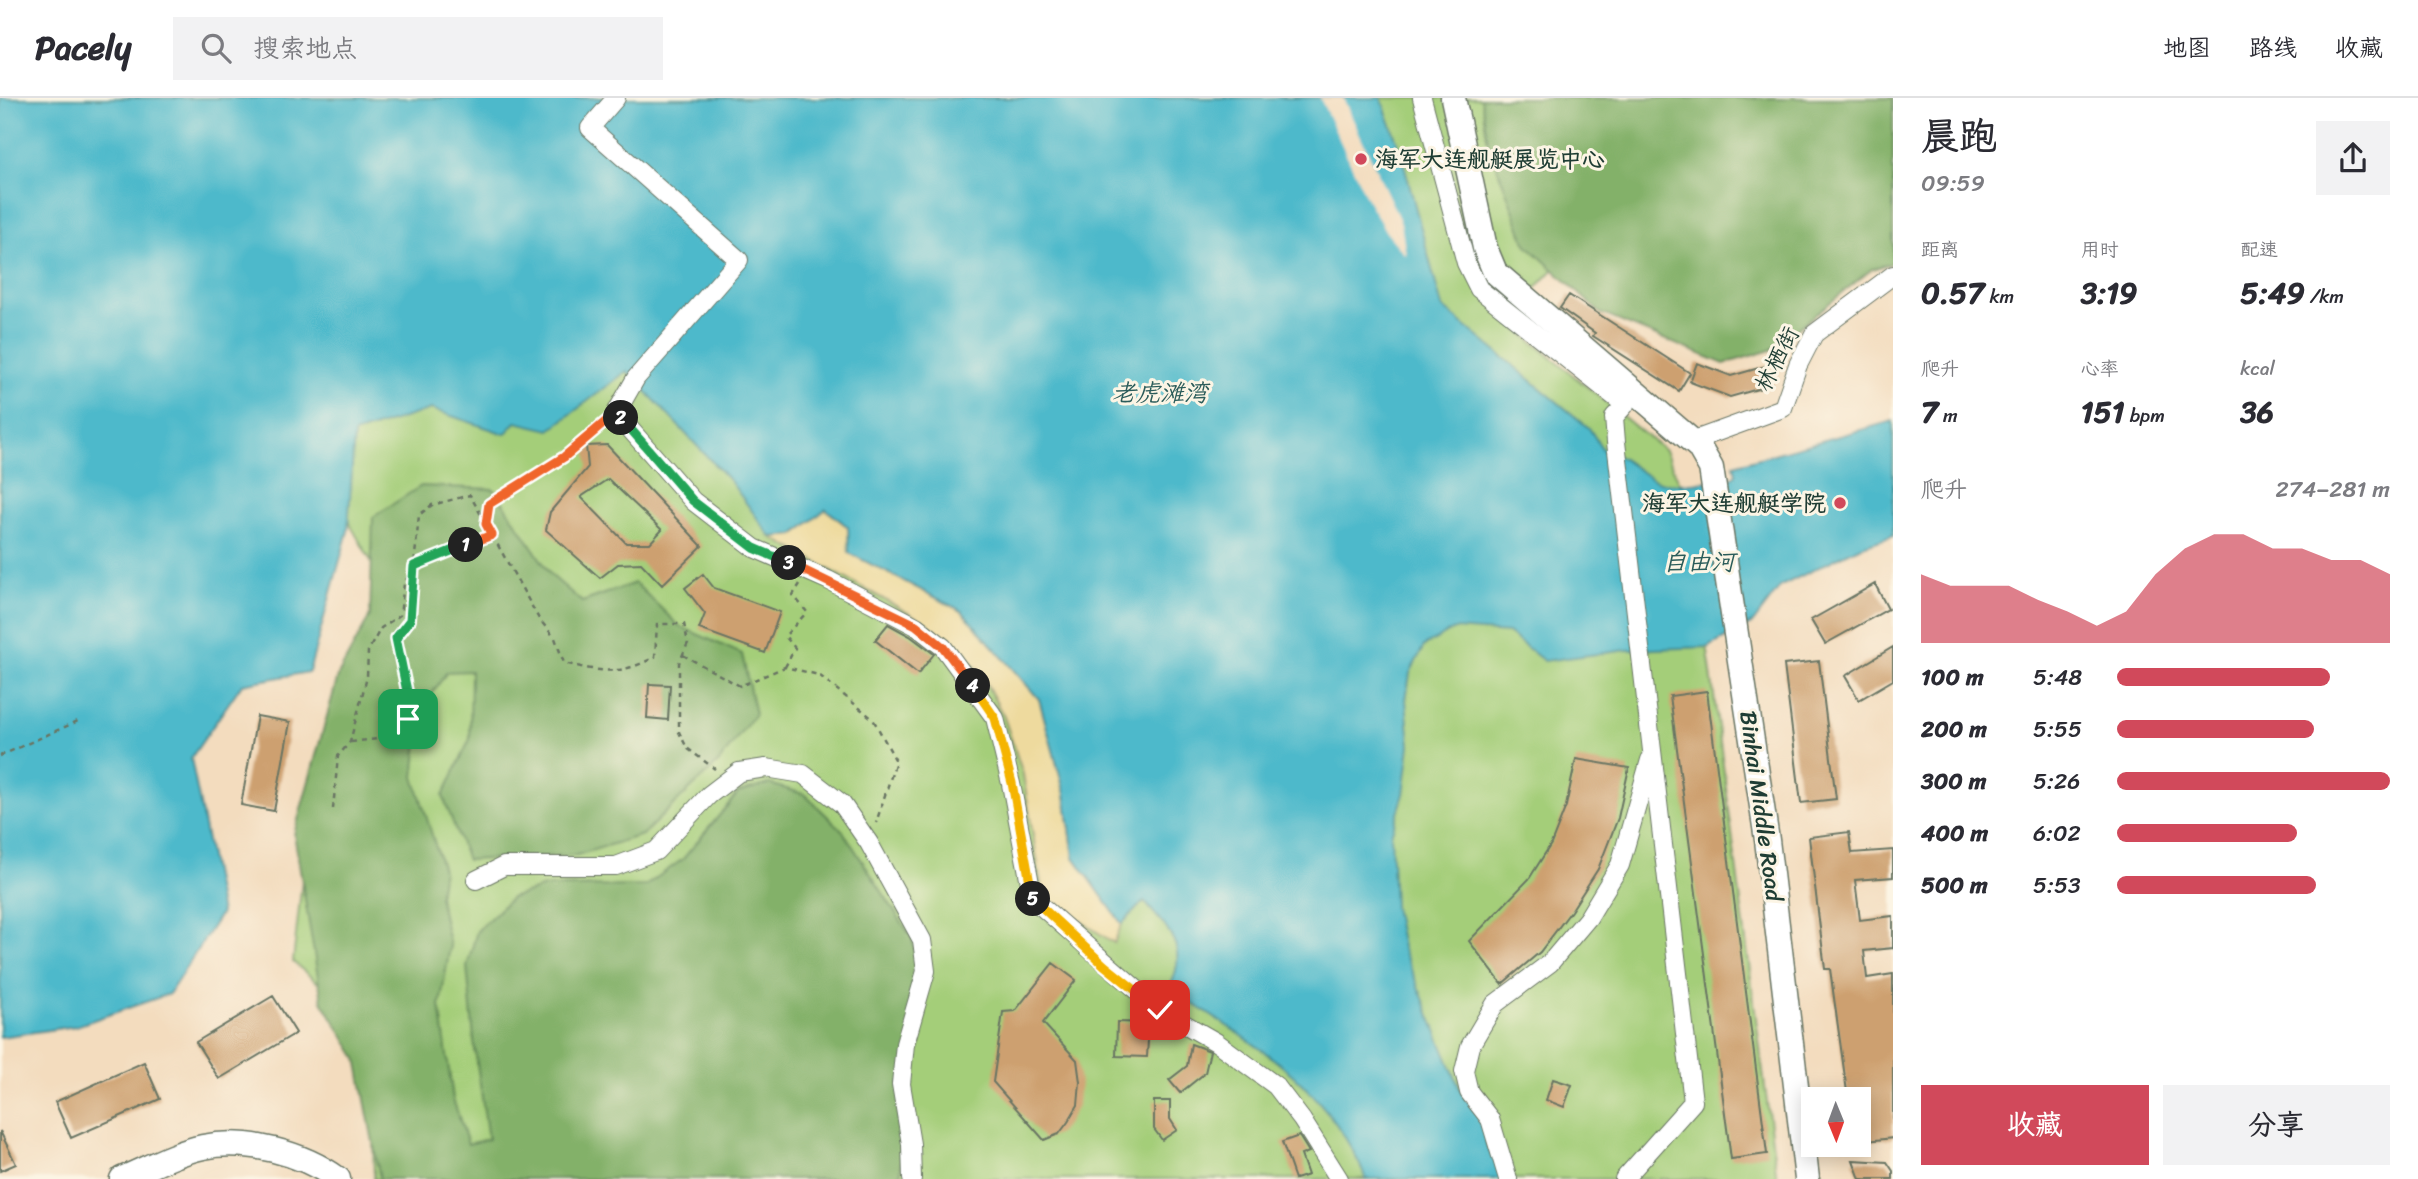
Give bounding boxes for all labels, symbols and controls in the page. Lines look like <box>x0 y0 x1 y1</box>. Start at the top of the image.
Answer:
search box <box>173 17 663 80</box>
text: Pacely <box>35 19 131 77</box>
text: 搜索地点 <box>253 25 357 71</box>
text: 地图 <box>2163 27 2211 69</box>
text: 路线 <box>2249 27 2297 69</box>
text: 收藏 <box>2335 27 2383 69</box>
icon: search <box>197 29 235 67</box>
text: 晨跑 <box>1921 103 1997 170</box>
button: share <box>2316 121 2390 195</box>
place label: 海军大连舰艇展览中心 <box>1375 139 1605 180</box>
marker: 海军大连舰艇展览中心 <box>1353 151 1369 167</box>
text: 09:59 <box>1921 163 1985 204</box>
text: 距离 <box>1921 233 1959 266</box>
text: 用时 <box>2081 233 2119 266</box>
text: 配速 <box>2240 233 2278 266</box>
text: 0.57 <box>1921 266 1984 320</box>
text: 3:19 <box>2081 266 2137 320</box>
text: 5:49 <box>2240 266 2305 320</box>
text: km <box>1984 280 2014 313</box>
text: /km <box>2305 280 2344 313</box>
street label: 林栖街 <box>1743 319 1811 399</box>
text: 爬升 <box>1921 352 1959 385</box>
text: 心率 <box>2081 352 2119 385</box>
text: kcal <box>2240 352 2275 385</box>
water label: 老虎滩湾 <box>1112 372 1211 414</box>
text: 7 <box>1921 385 1938 439</box>
text: 151 <box>2081 385 2125 439</box>
text: 36 <box>2240 385 2274 439</box>
text: m <box>1938 399 1958 432</box>
text: bpm <box>2125 399 2165 432</box>
pin: 2 <box>604 400 638 436</box>
text: 2 <box>615 401 626 434</box>
text: 爬升 <box>1921 469 1967 510</box>
text: 274–281 m <box>2276 469 2390 510</box>
place label: 海军大连舰艇学院 <box>1642 483 1826 524</box>
marker: 海军大连舰艇学院 <box>1832 495 1848 511</box>
pin: 1 <box>448 528 484 562</box>
text: 1 <box>461 528 470 561</box>
water label: 自由河 <box>1663 541 1739 583</box>
pin: 3 <box>772 546 806 580</box>
text: 3 <box>783 546 794 579</box>
text: 100 m <box>1921 657 1984 698</box>
text: 5:48 <box>2033 657 2082 698</box>
pin: 4 <box>956 668 990 704</box>
text: 4 <box>967 669 978 702</box>
pin <box>378 689 438 749</box>
icon: arrive <box>389 700 427 738</box>
street label: Binhai Middle Road <box>1727 708 1795 906</box>
text: 200 m <box>1921 709 1987 750</box>
text: 5:55 <box>2033 709 2082 750</box>
text: 300 m <box>1921 761 1986 802</box>
text: 5:26 <box>2033 761 2080 802</box>
text: 400 m <box>1921 813 1988 854</box>
text: 6:02 <box>2033 813 2081 854</box>
text: 500 m <box>1921 865 1988 906</box>
text: 5:53 <box>2033 865 2081 906</box>
pin: 5 <box>1016 882 1050 916</box>
text: 5 <box>1027 882 1038 915</box>
pin <box>1130 980 1190 1040</box>
icon: check <box>1141 991 1179 1029</box>
button: 收藏 <box>1921 1085 2149 1165</box>
button: 分享 <box>2163 1085 2390 1165</box>
north arrow <box>1801 1087 1871 1157</box>
map controls <box>1801 1087 1871 1157</box>

